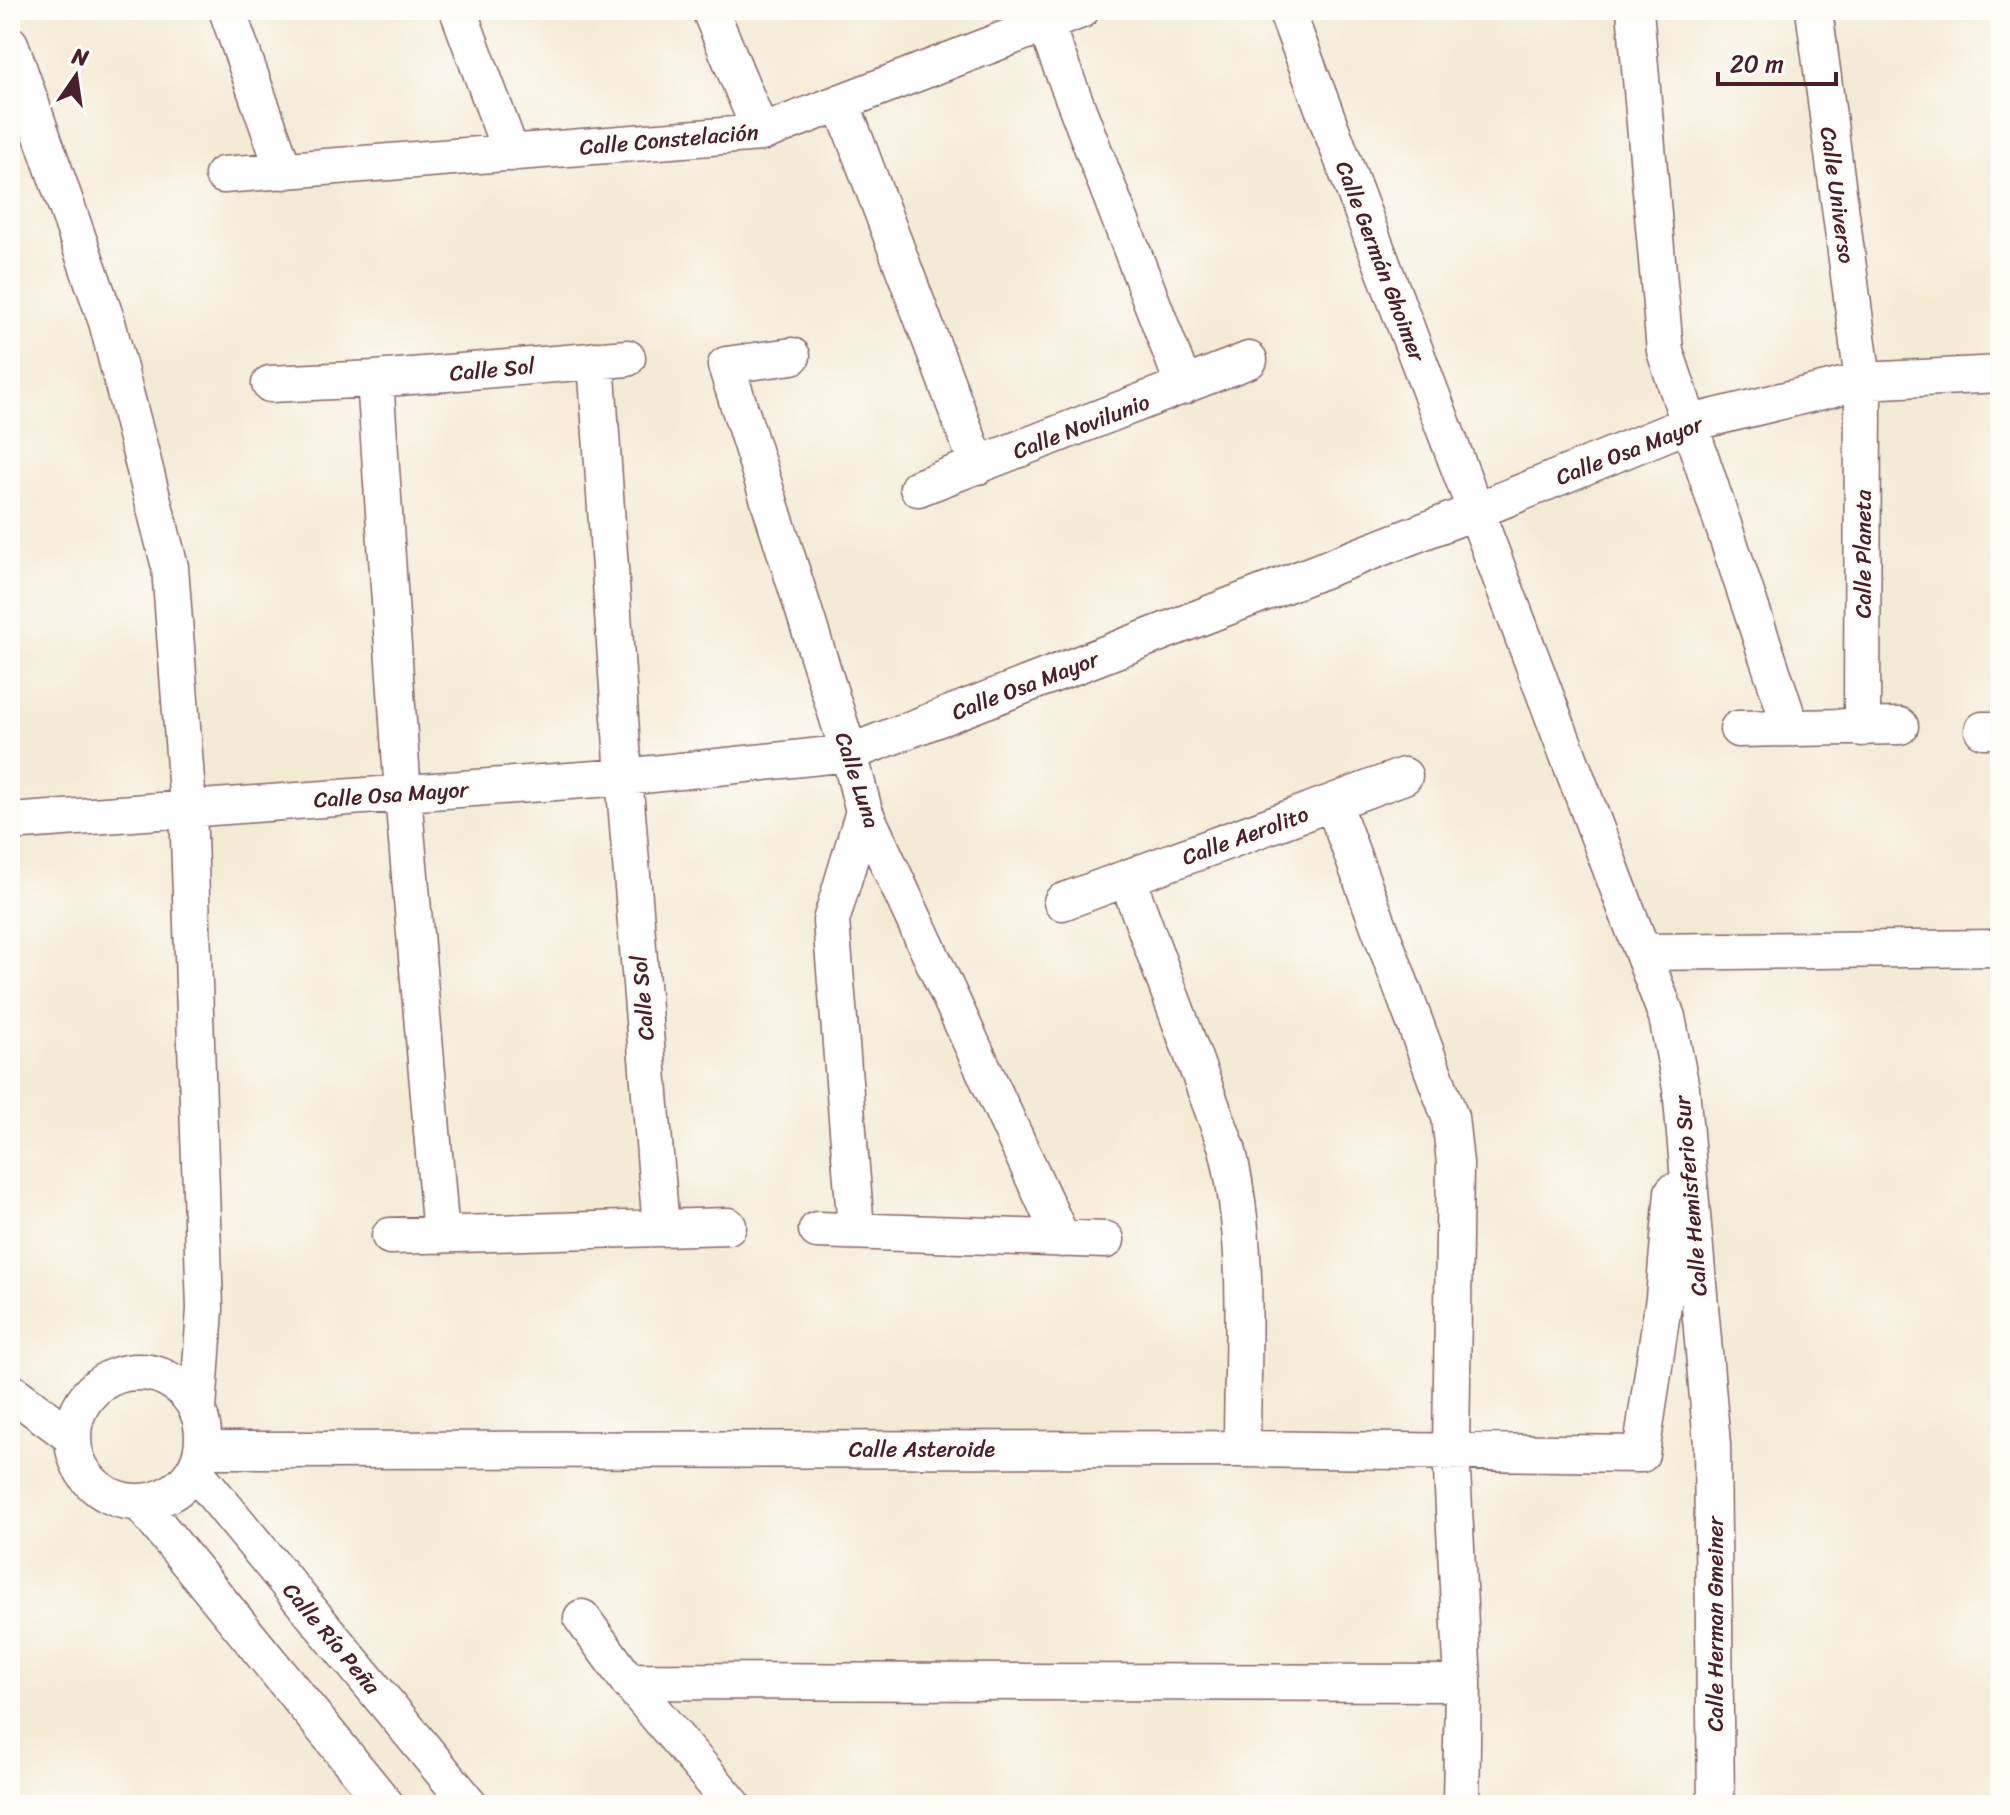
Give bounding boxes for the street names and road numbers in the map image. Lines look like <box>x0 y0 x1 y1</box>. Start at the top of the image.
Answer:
street label: Calle Constelación <box>578 112 760 167</box>
street label: Calle Universo <box>1809 124 1866 266</box>
street label: Calle Germán Ghoimer <box>1324 155 1437 369</box>
street label: Calle Sol <box>448 346 537 393</box>
street label: Calle Novilunio <box>1007 382 1155 471</box>
street label: Calle Osa Mayor <box>1550 404 1710 496</box>
street label: Calle Planeta <box>1844 489 1883 618</box>
street label: Calle Osa Mayor <box>946 639 1106 731</box>
street label: Calle Luna <box>824 727 891 833</box>
street label: Calle Osa Mayor <box>312 770 472 819</box>
street label: Calle Aerolito <box>1176 794 1314 876</box>
street label: Calle Sol <box>619 953 666 1042</box>
street label: Calle Hemisferio Sur <box>1662 1092 1719 1298</box>
street label: Calle Asteroide <box>849 1430 996 1469</box>
street label: Calle Herman Gmeiner <box>1696 1514 1735 1732</box>
street label: Calle Río Peña <box>273 1573 391 1704</box>

